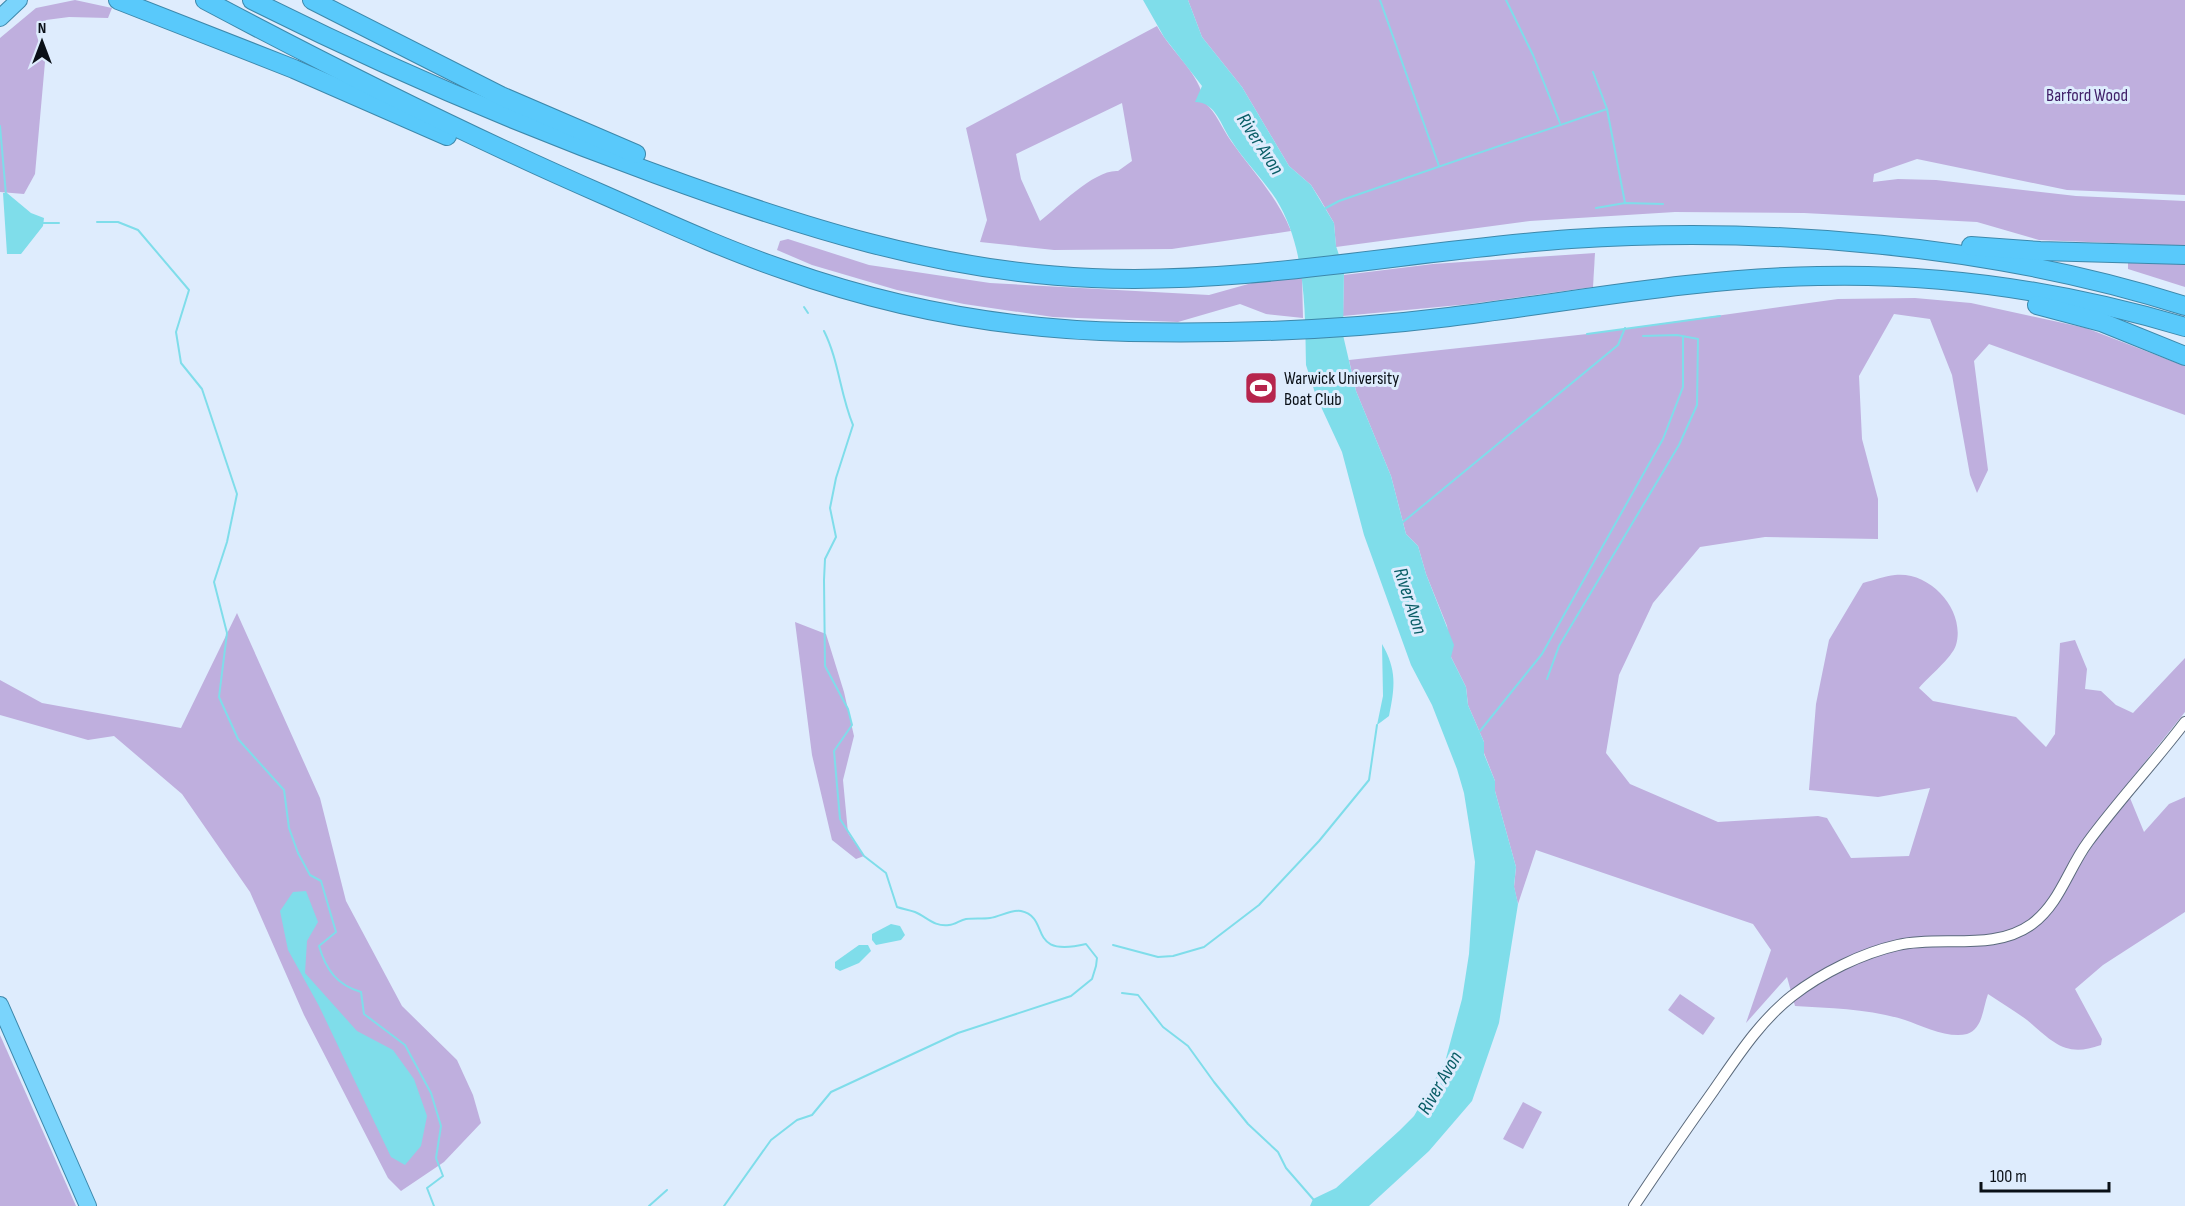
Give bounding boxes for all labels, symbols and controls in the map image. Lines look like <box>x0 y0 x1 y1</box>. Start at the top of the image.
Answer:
north arrow <box>12 12 72 72</box>
text: N <box>38 19 46 38</box>
park label: Barford Wood <box>2046 85 2128 106</box>
water label: River Avon <box>1231 109 1289 179</box>
place label: Warwick University Boat Club <box>1284 368 1399 410</box>
sports icon: Warwick University Boat Club <box>1243 370 1279 406</box>
water label: River Avon <box>1388 565 1432 637</box>
water label: River Avon <box>1412 1047 1468 1119</box>
scale bar <box>1981 1155 2108 1193</box>
text: 100 m <box>1990 1166 2027 1187</box>

